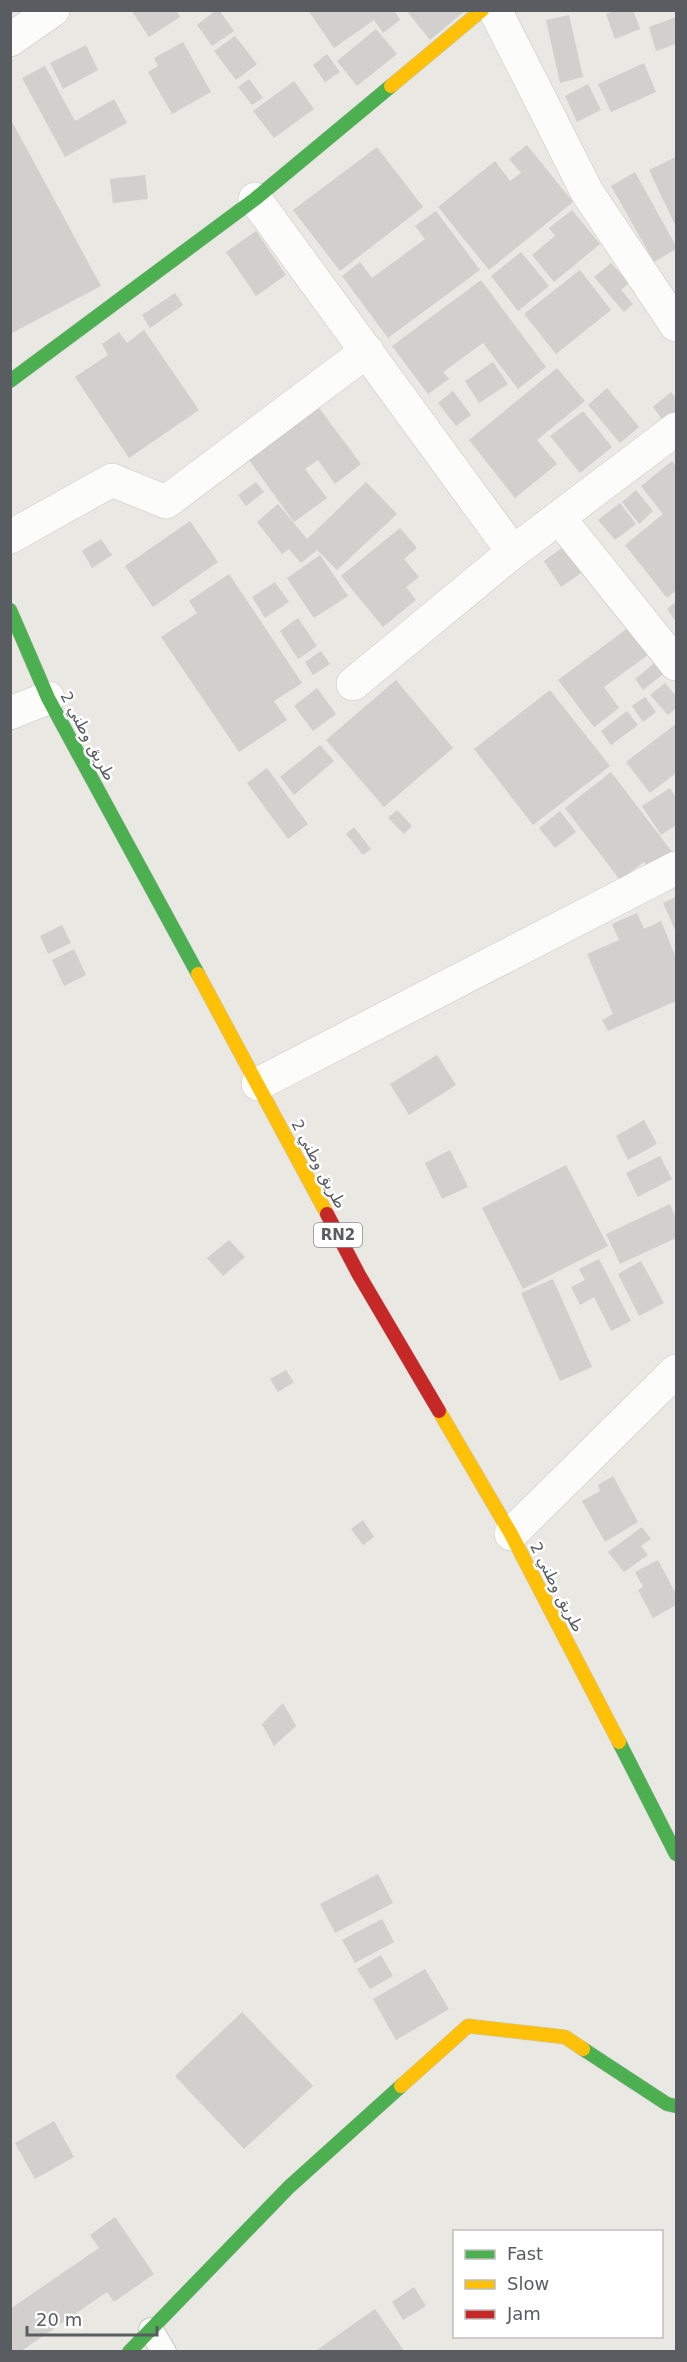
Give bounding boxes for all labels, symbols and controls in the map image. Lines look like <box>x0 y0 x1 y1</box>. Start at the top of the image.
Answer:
street label: طريق وطني 2 <box>56 688 119 784</box>
street label: طريق وطني 2 <box>287 1116 350 1212</box>
road number: RN2 <box>314 1223 362 1247</box>
street label: طريق وطني 2 <box>525 1539 588 1636</box>
legend <box>453 2230 663 2338</box>
text: Fast <box>507 2243 543 2264</box>
text: Slow <box>507 2273 549 2294</box>
scale bar <box>27 2299 158 2337</box>
text: Jam <box>506 2303 541 2324</box>
text: 20 m <box>36 2309 82 2330</box>

